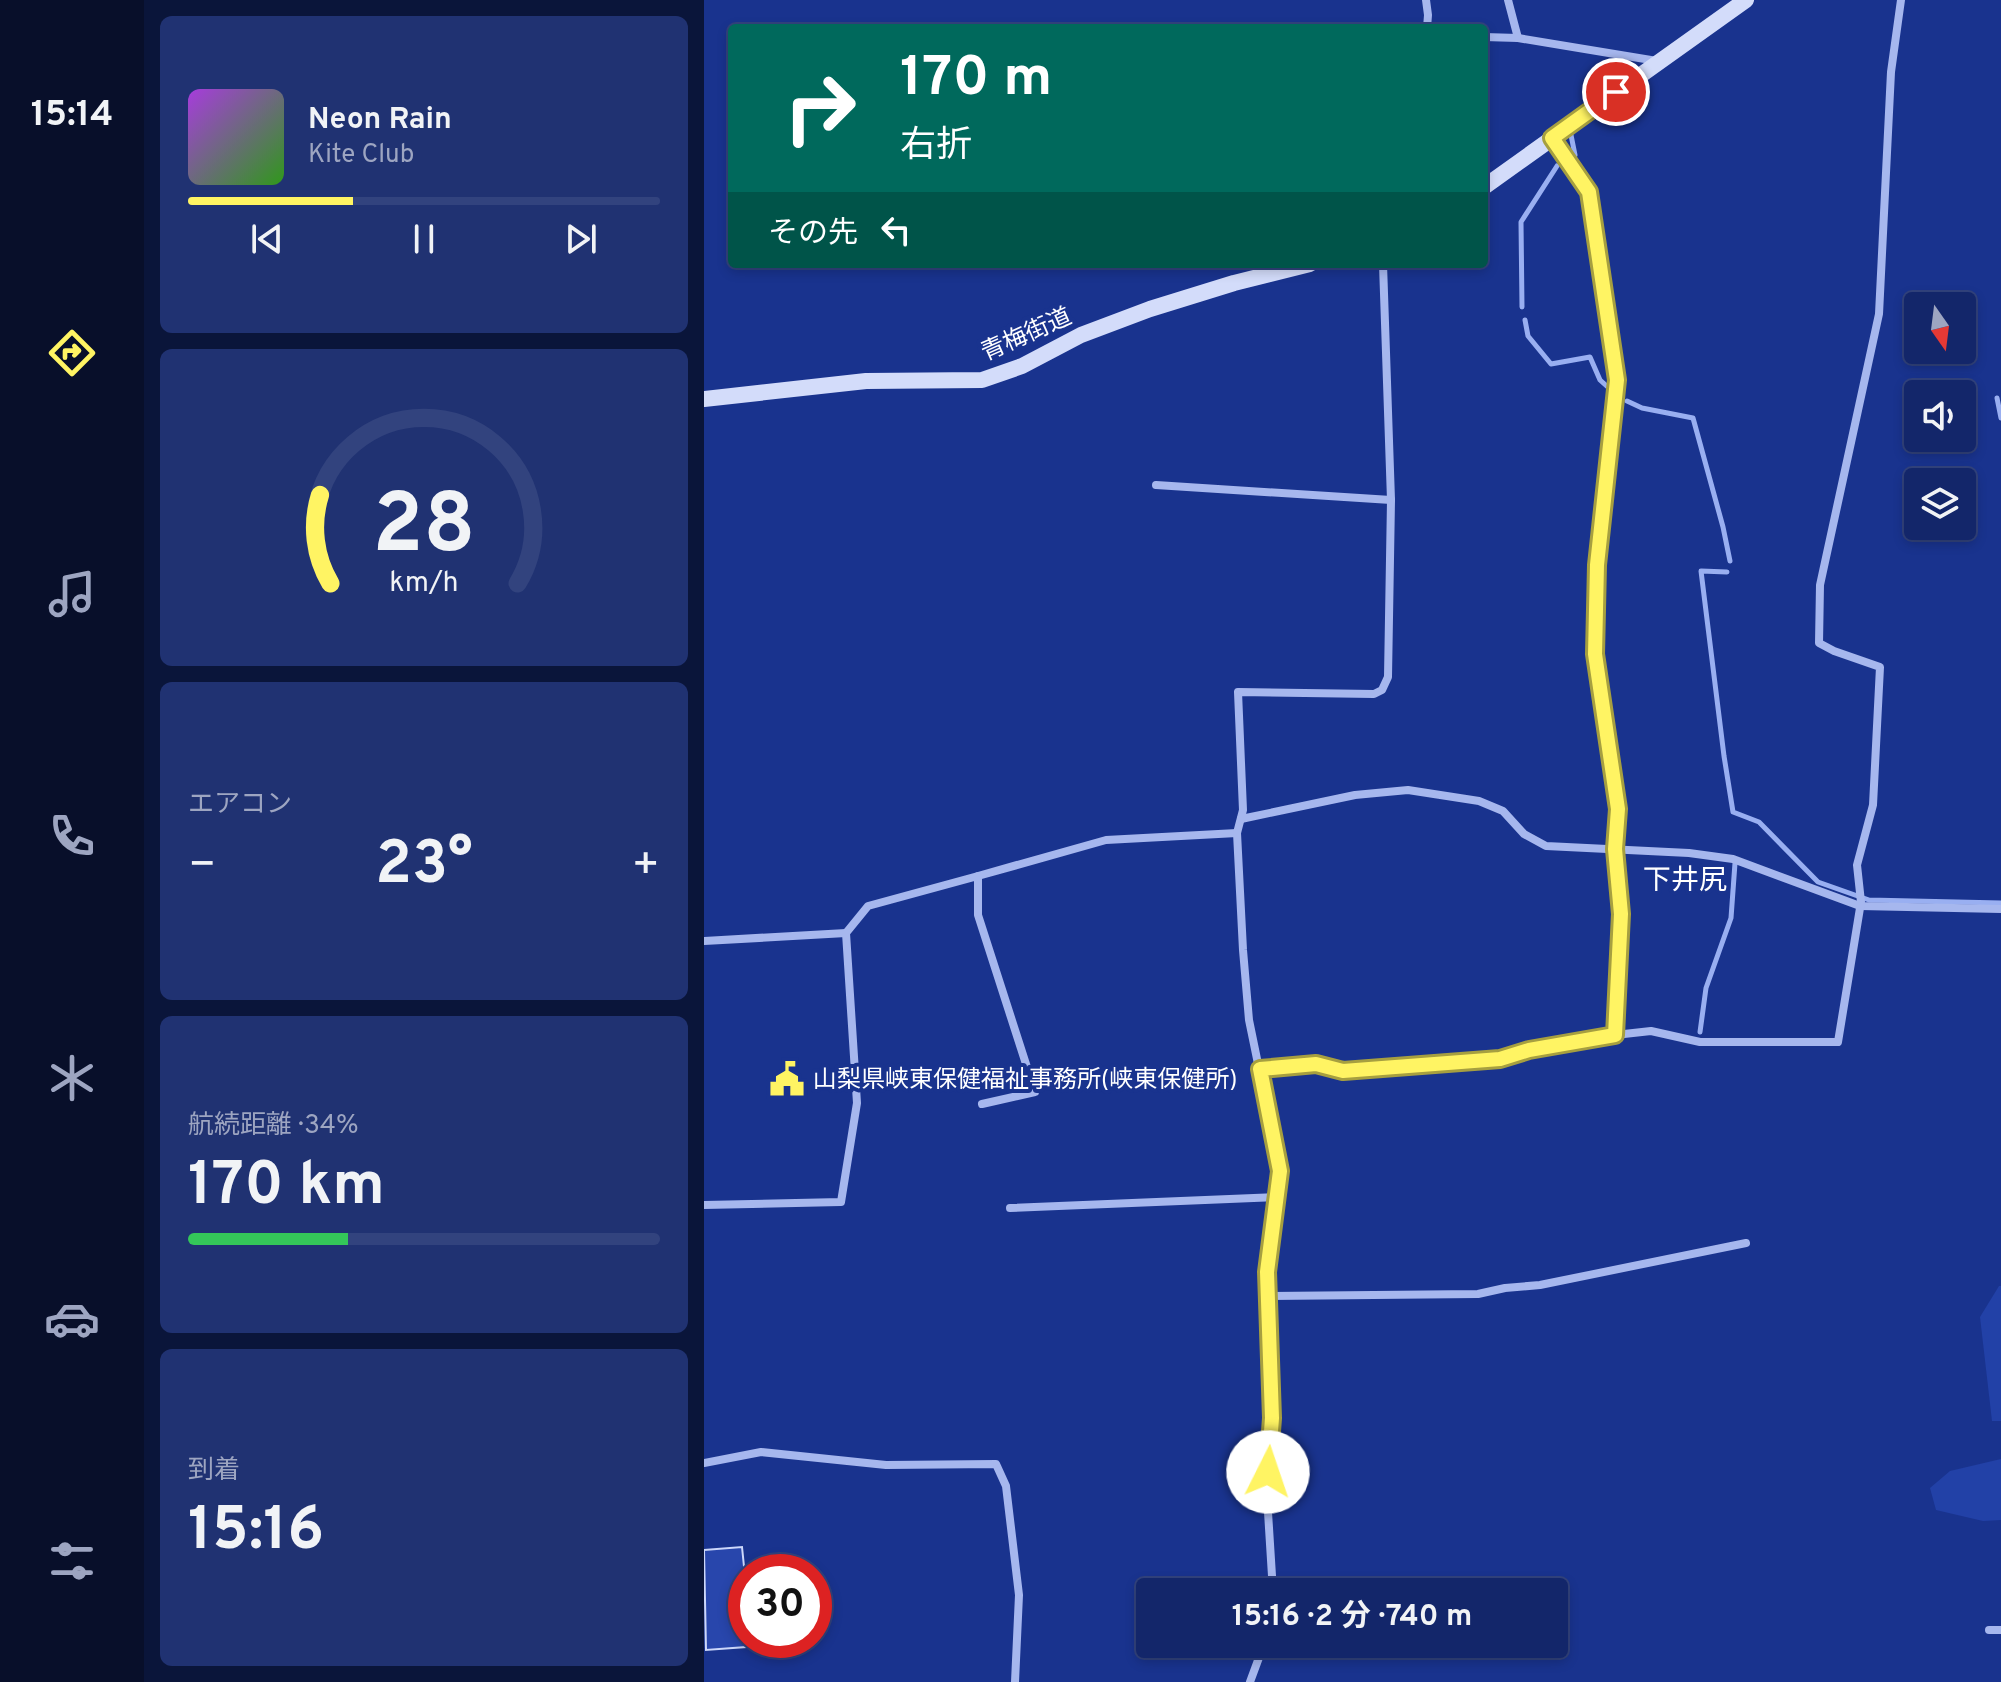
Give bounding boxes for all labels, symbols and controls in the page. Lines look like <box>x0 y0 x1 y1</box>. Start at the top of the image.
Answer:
text: 170 m <box>900 45 1052 115</box>
icon: right <box>768 56 872 160</box>
pin <box>1582 58 1650 126</box>
icon: arrive <box>1594 70 1638 114</box>
text: 15:14 <box>31 93 113 139</box>
text: Neon Rain <box>308 102 452 139</box>
text: 右折 <box>900 124 972 170</box>
text: Kite Club <box>308 139 414 172</box>
icon: left <box>874 208 918 252</box>
text: その先 <box>768 216 858 253</box>
icon: previous <box>245 217 289 261</box>
icon: pause <box>402 217 446 261</box>
icon: next <box>559 217 603 261</box>
north arrow <box>1904 292 1976 364</box>
map controls <box>1904 292 1976 540</box>
street label: 青梅街道 <box>977 303 1077 369</box>
icon: directions <box>44 325 100 381</box>
button: sound <box>1904 380 1976 452</box>
button: layers <box>1904 468 1976 540</box>
text: 28 <box>372 476 476 581</box>
icon: music <box>44 566 100 622</box>
text: km/h <box>389 566 459 602</box>
text: エアコン <box>188 789 292 822</box>
icon: phone <box>44 808 100 864</box>
text: 23° <box>375 829 473 905</box>
text: − <box>188 839 216 895</box>
text: + <box>632 839 660 895</box>
district label: 下井尻 <box>1643 864 1727 900</box>
icon: climate <box>44 1050 100 1106</box>
public building icon: 山梨県峡東保健福祉事務所(峡東保健所) <box>768 1060 806 1098</box>
place label: 山梨県峡東保健福祉事務所(峡東保健所) <box>813 1066 1237 1096</box>
text: 航続距離 · 34% <box>188 1110 359 1143</box>
text: 170 km <box>188 1150 385 1226</box>
icon: car <box>44 1291 100 1347</box>
position arrow <box>1226 1430 1310 1514</box>
text: 到着 <box>188 1455 240 1488</box>
text: 15:16 <box>188 1495 324 1571</box>
icon: filters <box>44 1533 100 1589</box>
speed limit sign: 30 <box>728 1554 832 1658</box>
text: 15:16 · 2 分 · 740 m <box>1232 1599 1472 1636</box>

